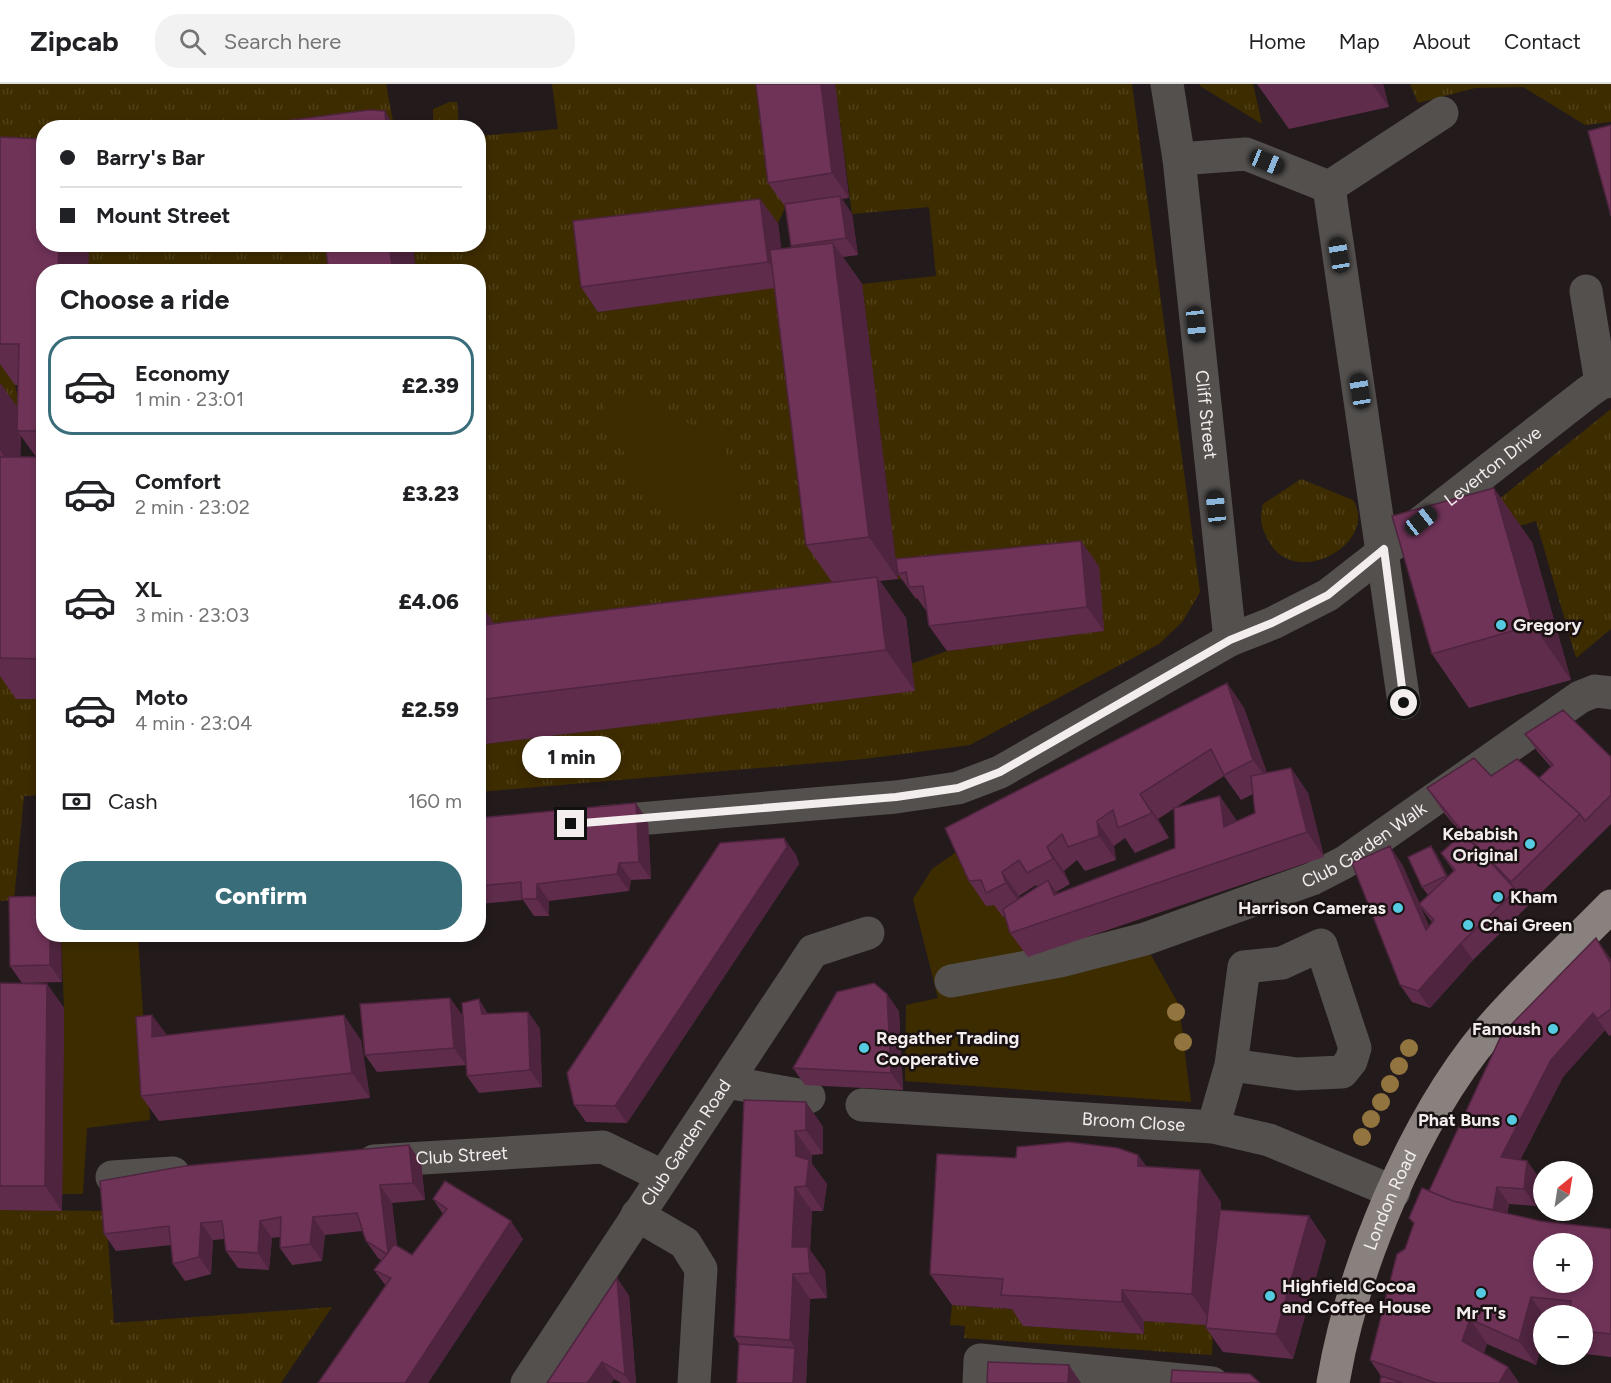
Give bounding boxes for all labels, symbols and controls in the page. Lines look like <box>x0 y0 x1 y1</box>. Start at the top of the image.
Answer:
search box <box>155 14 575 68</box>
text: Zipcab <box>30 24 119 58</box>
icon: search <box>176 25 209 58</box>
text: Search here <box>224 28 341 55</box>
text: Home <box>1249 29 1306 54</box>
text: Map <box>1339 29 1380 54</box>
text: About <box>1413 29 1471 54</box>
text: Contact <box>1504 29 1581 54</box>
text: Barry's Bar <box>96 144 205 171</box>
car <box>1247 147 1287 177</box>
text: Mount Street <box>96 202 230 229</box>
car <box>1327 236 1351 274</box>
text: Choose a ride <box>60 283 229 316</box>
car <box>1185 305 1207 343</box>
icon: car <box>63 359 117 413</box>
text: Economy <box>135 360 230 387</box>
street label: Cliff Street <box>1190 369 1222 460</box>
text: £2.39 <box>402 372 459 399</box>
car <box>1348 372 1372 410</box>
text: 1 min · 23:01 <box>135 387 244 411</box>
street label: Leverton Drive <box>1440 421 1546 511</box>
icon: car <box>63 467 117 521</box>
text: Comfort <box>135 468 221 495</box>
text: £3.23 <box>402 480 459 507</box>
car <box>1205 489 1227 527</box>
text: 2 min · 23:02 <box>135 495 250 519</box>
car <box>1401 503 1441 539</box>
icon: car <box>63 575 117 629</box>
text: XL <box>135 576 162 603</box>
text: £4.06 <box>399 588 459 615</box>
text: 3 min · 23:03 <box>135 603 249 627</box>
place label: Gregory <box>1513 614 1582 636</box>
marker: Gregory <box>1494 618 1508 632</box>
icon: car <box>63 683 117 737</box>
text: Moto <box>135 684 188 711</box>
route start <box>1390 689 1417 716</box>
text: £2.59 <box>401 696 459 723</box>
text: 4 min · 23:04 <box>135 711 253 735</box>
callout: 1 min <box>522 737 620 779</box>
text: 1 min <box>548 745 595 769</box>
icon: cash <box>60 785 93 818</box>
text: Cash <box>108 788 158 815</box>
text: 160 m <box>408 789 462 813</box>
street label: Club Garden Walk <box>1299 797 1431 893</box>
route end <box>557 810 584 837</box>
place label: Kebabish Original <box>1442 823 1518 866</box>
marker: Kebabish Original <box>1523 837 1537 851</box>
button: Confirm <box>60 861 462 930</box>
place label: Kham <box>1510 886 1558 908</box>
marker: Kham <box>1491 890 1505 904</box>
place label: Harrison Cameras <box>1238 897 1387 919</box>
marker: Harrison Cameras <box>1391 901 1405 915</box>
place label: Chai Green <box>1480 914 1572 936</box>
marker: Chai Green <box>1461 918 1475 932</box>
place label: Fanoush <box>1472 1018 1541 1040</box>
marker: Fanoush <box>1546 1022 1560 1036</box>
place label: Regather Trading Cooperative <box>876 1027 1019 1070</box>
marker: Regather Trading Cooperative <box>857 1041 871 1055</box>
street label: Club Garden Road <box>636 1075 736 1210</box>
street label: Broom Close <box>1081 1108 1186 1136</box>
place label: Phat Buns <box>1418 1109 1501 1131</box>
marker: Phat Buns <box>1505 1113 1519 1127</box>
street label: Club Street <box>415 1142 509 1169</box>
street label: London Road <box>1359 1146 1421 1253</box>
north arrow <box>1533 1161 1593 1221</box>
map controls <box>1533 1161 1593 1365</box>
button: + <box>1533 1233 1593 1293</box>
place label: Highfield Cocoa and Coffee House <box>1282 1275 1431 1318</box>
marker: Mr T's <box>1474 1286 1488 1300</box>
marker: Highfield Cocoa and Coffee House <box>1263 1289 1277 1303</box>
place label: Mr T's <box>1456 1302 1507 1324</box>
button: − <box>1533 1305 1593 1365</box>

